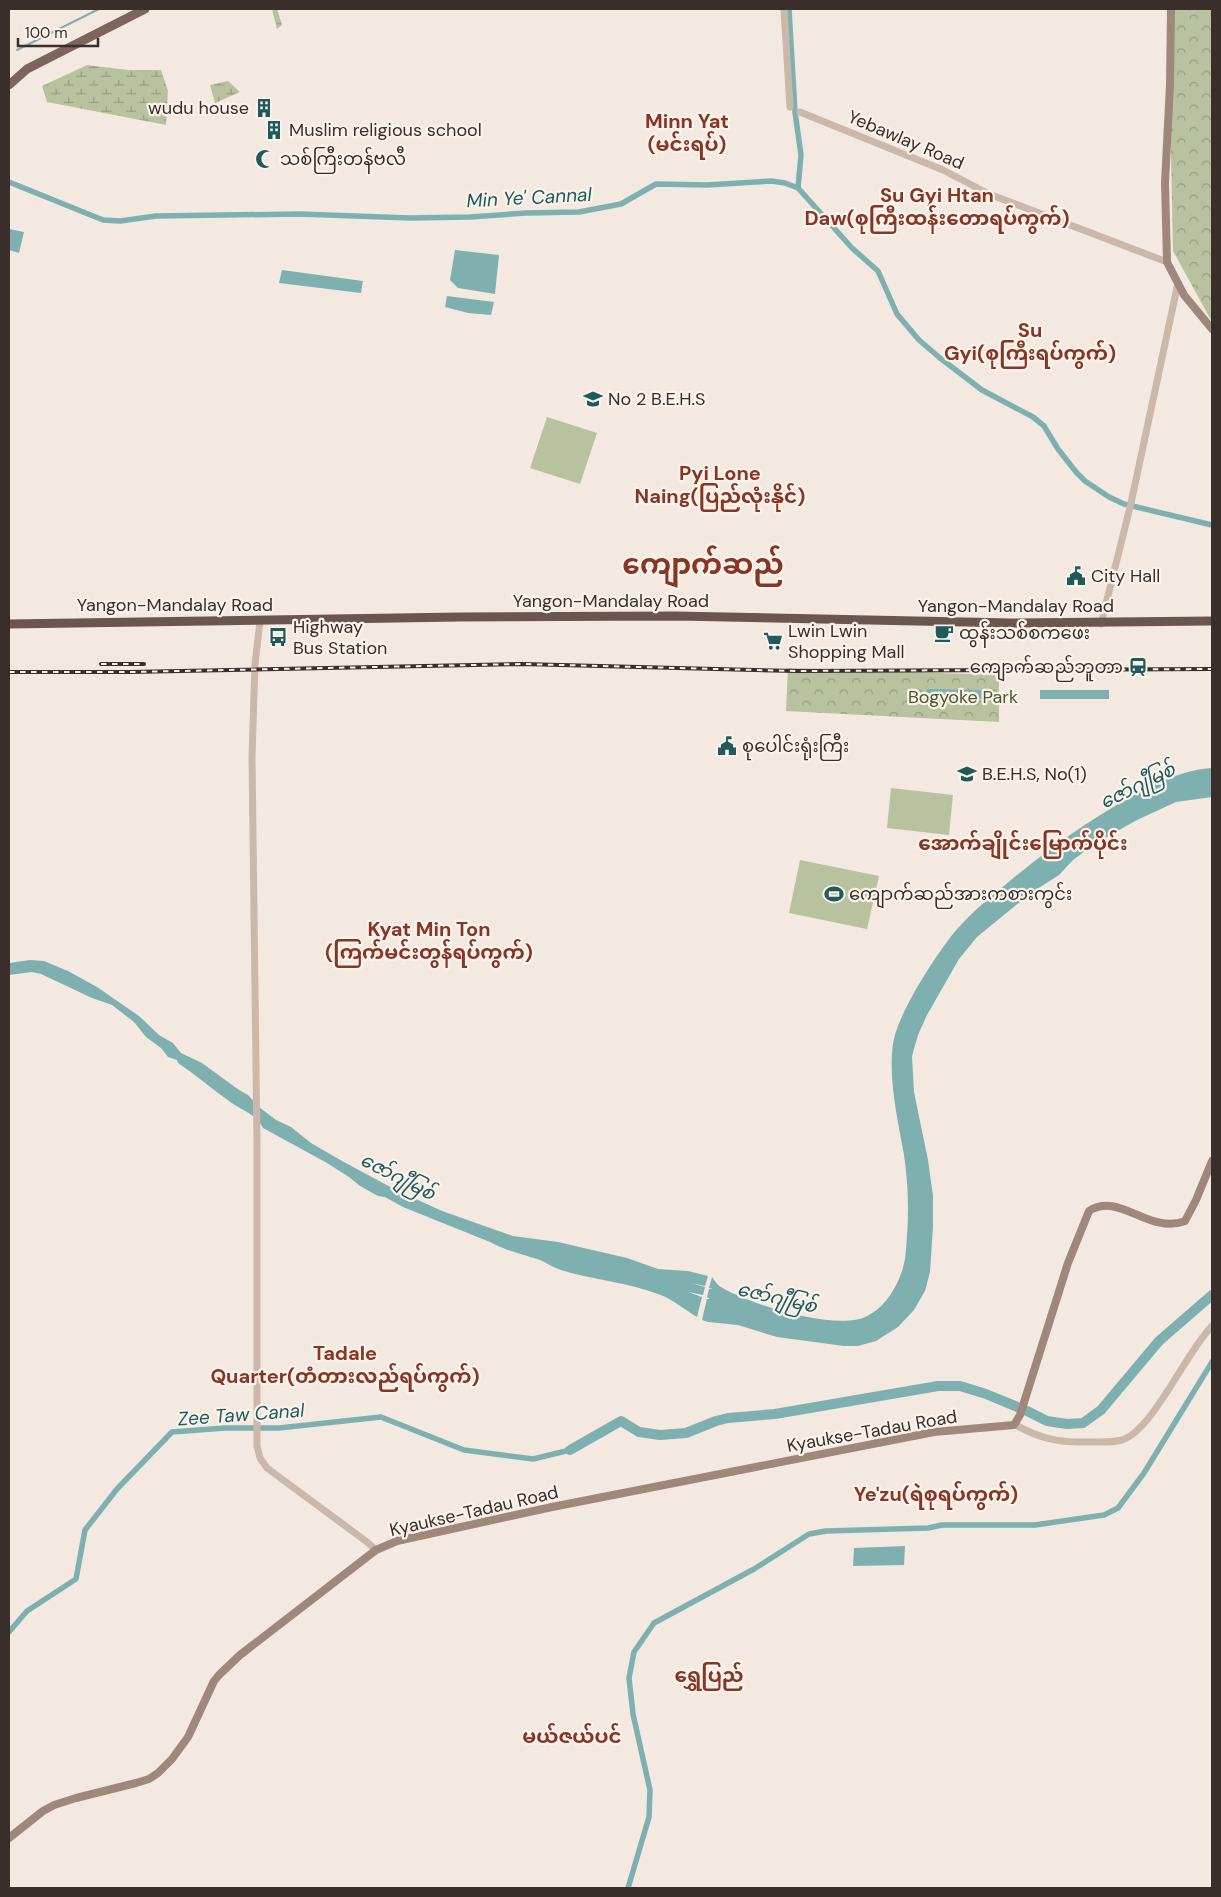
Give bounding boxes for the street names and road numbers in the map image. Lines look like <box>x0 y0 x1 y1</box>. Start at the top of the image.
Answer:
street label: Yebawlay Road <box>844 105 968 175</box>
street label: Yangon-Mandalay Road <box>513 589 709 613</box>
street label: Yangon-Mandalay Road <box>77 593 273 617</box>
street label: Yangon-Mandalay Road <box>918 594 1114 618</box>
street label: Kyaukse-Tadau Road <box>785 1404 959 1458</box>
street label: Kyaukse-Tadau Road <box>387 1480 561 1542</box>

